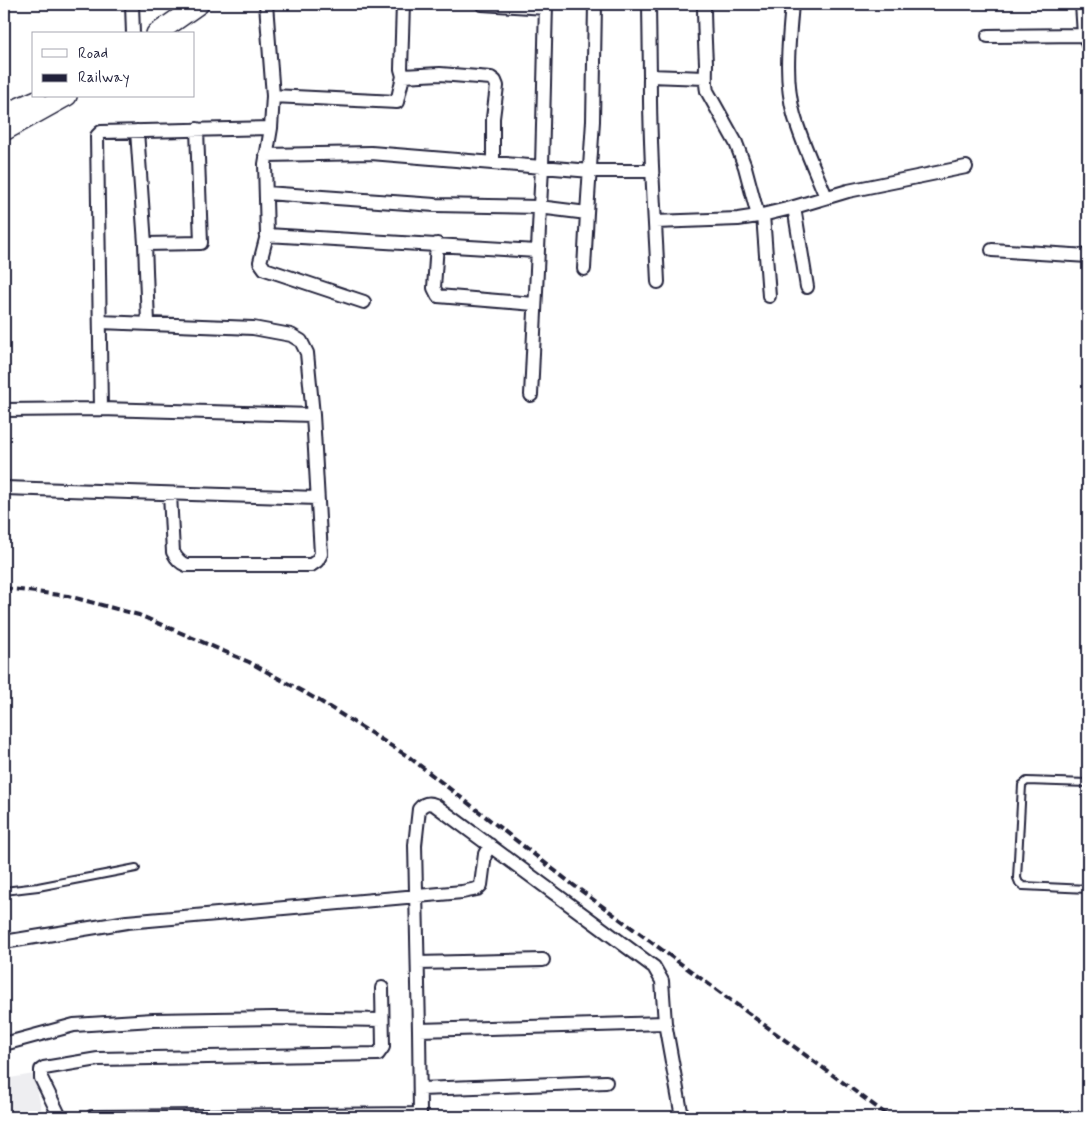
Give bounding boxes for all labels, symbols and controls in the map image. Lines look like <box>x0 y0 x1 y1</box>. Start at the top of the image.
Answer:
legend <box>32 32 195 98</box>
text: Road <box>78 44 108 64</box>
text: Railway <box>78 68 130 88</box>

